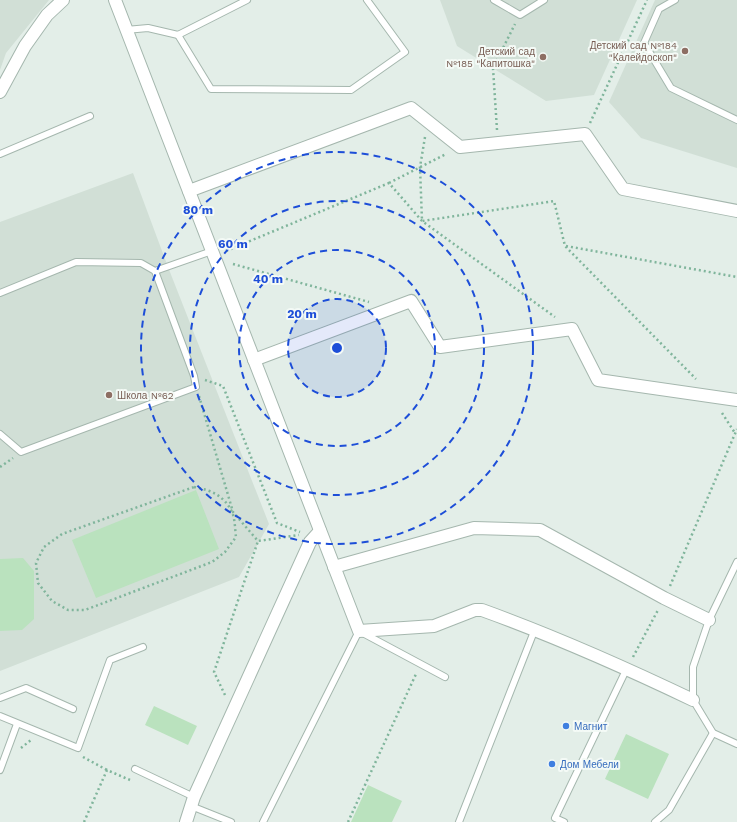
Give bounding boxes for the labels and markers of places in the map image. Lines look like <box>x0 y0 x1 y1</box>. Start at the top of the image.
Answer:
place label: Детский сад №184 "Калейдоскоп" <box>590 40 677 63</box>
place label: Детский сад №185 "Капитошка" <box>446 46 535 69</box>
marker: Детский сад №184 "Калейдоскоп" <box>680 46 690 56</box>
marker: Детский сад №185 "Капитошка" <box>538 52 548 62</box>
centre of rings <box>330 341 344 355</box>
marker: Школа №62 <box>104 390 114 400</box>
place label: Школа №62 <box>117 390 174 401</box>
marker: Магнит <box>561 721 571 731</box>
place label: Магнит <box>574 721 608 732</box>
marker: Дом Мебели <box>547 759 557 769</box>
place label: Дом Мебели <box>560 759 619 770</box>

